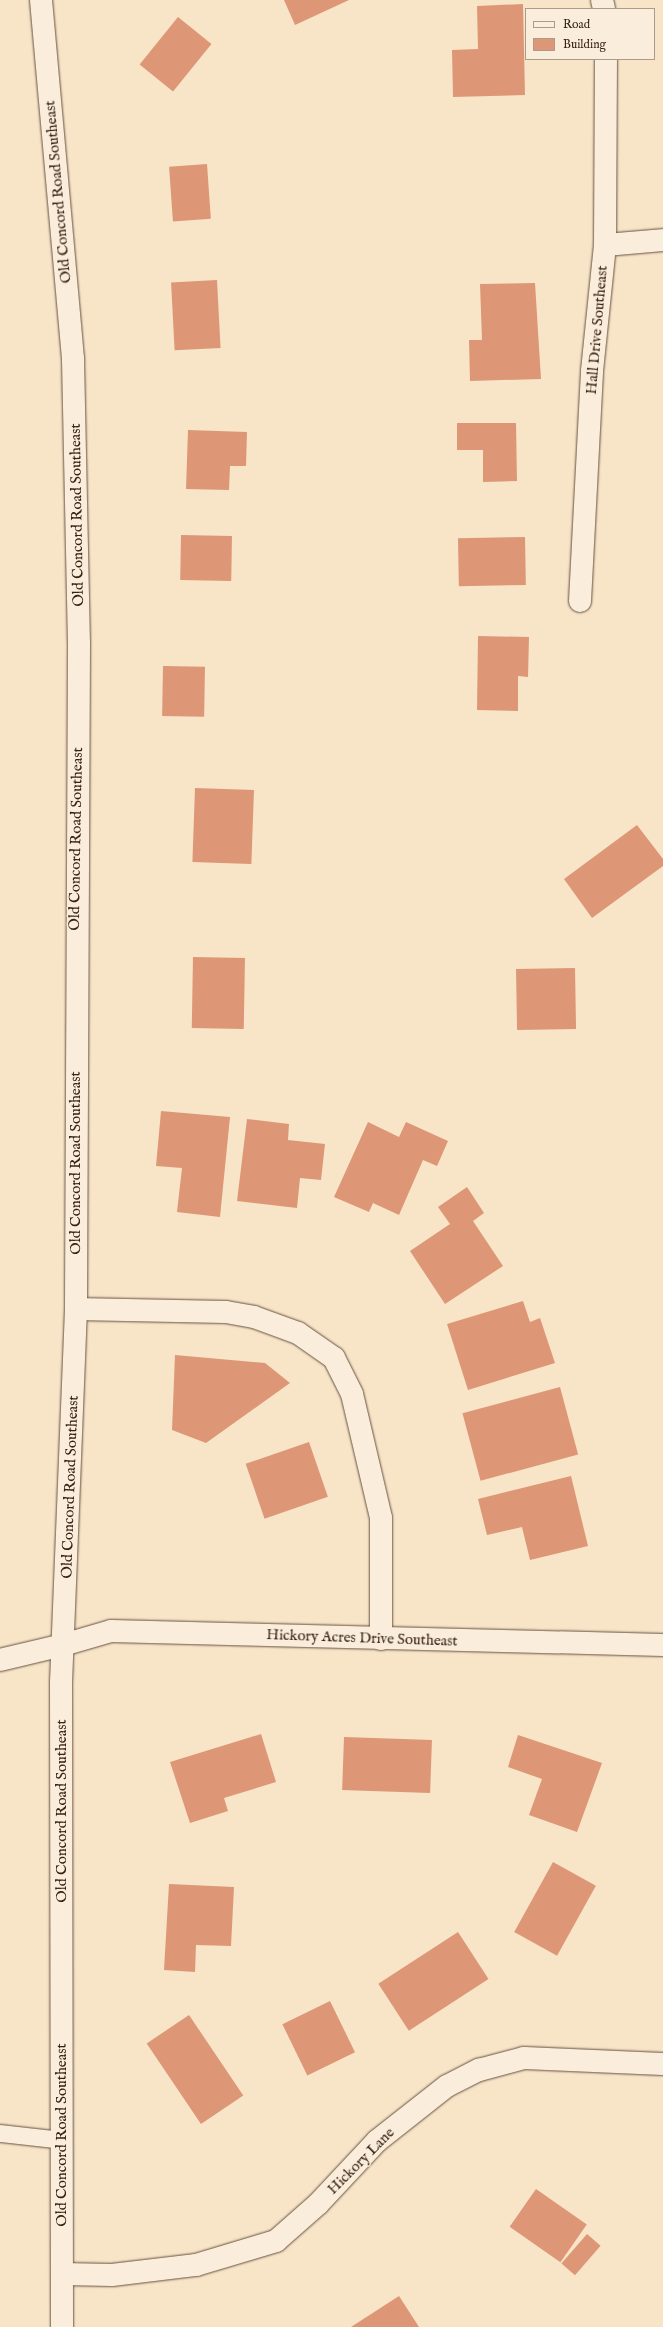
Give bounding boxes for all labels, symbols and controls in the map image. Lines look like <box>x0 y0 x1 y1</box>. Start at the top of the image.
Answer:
legend <box>525 8 655 60</box>
text: Road <box>563 17 590 32</box>
text: Building <box>563 37 606 52</box>
street label: Old Concord Road Southeast <box>41 100 75 284</box>
street label: Hall Drive Southeast <box>582 265 612 395</box>
street label: Old Concord Road Southeast <box>66 423 88 607</box>
street label: Old Concord Road Southeast <box>65 747 87 931</box>
street label: Old Concord Road Southeast <box>67 1071 85 1255</box>
street label: Old Concord Road Southeast <box>58 1395 82 1579</box>
street label: Hickory Acres Drive Southeast <box>266 1626 458 1650</box>
street label: Old Concord Road Southeast <box>53 1719 71 1903</box>
street label: Old Concord Road Southeast <box>53 2043 71 2227</box>
street label: Hickory Lane <box>324 2124 398 2198</box>

